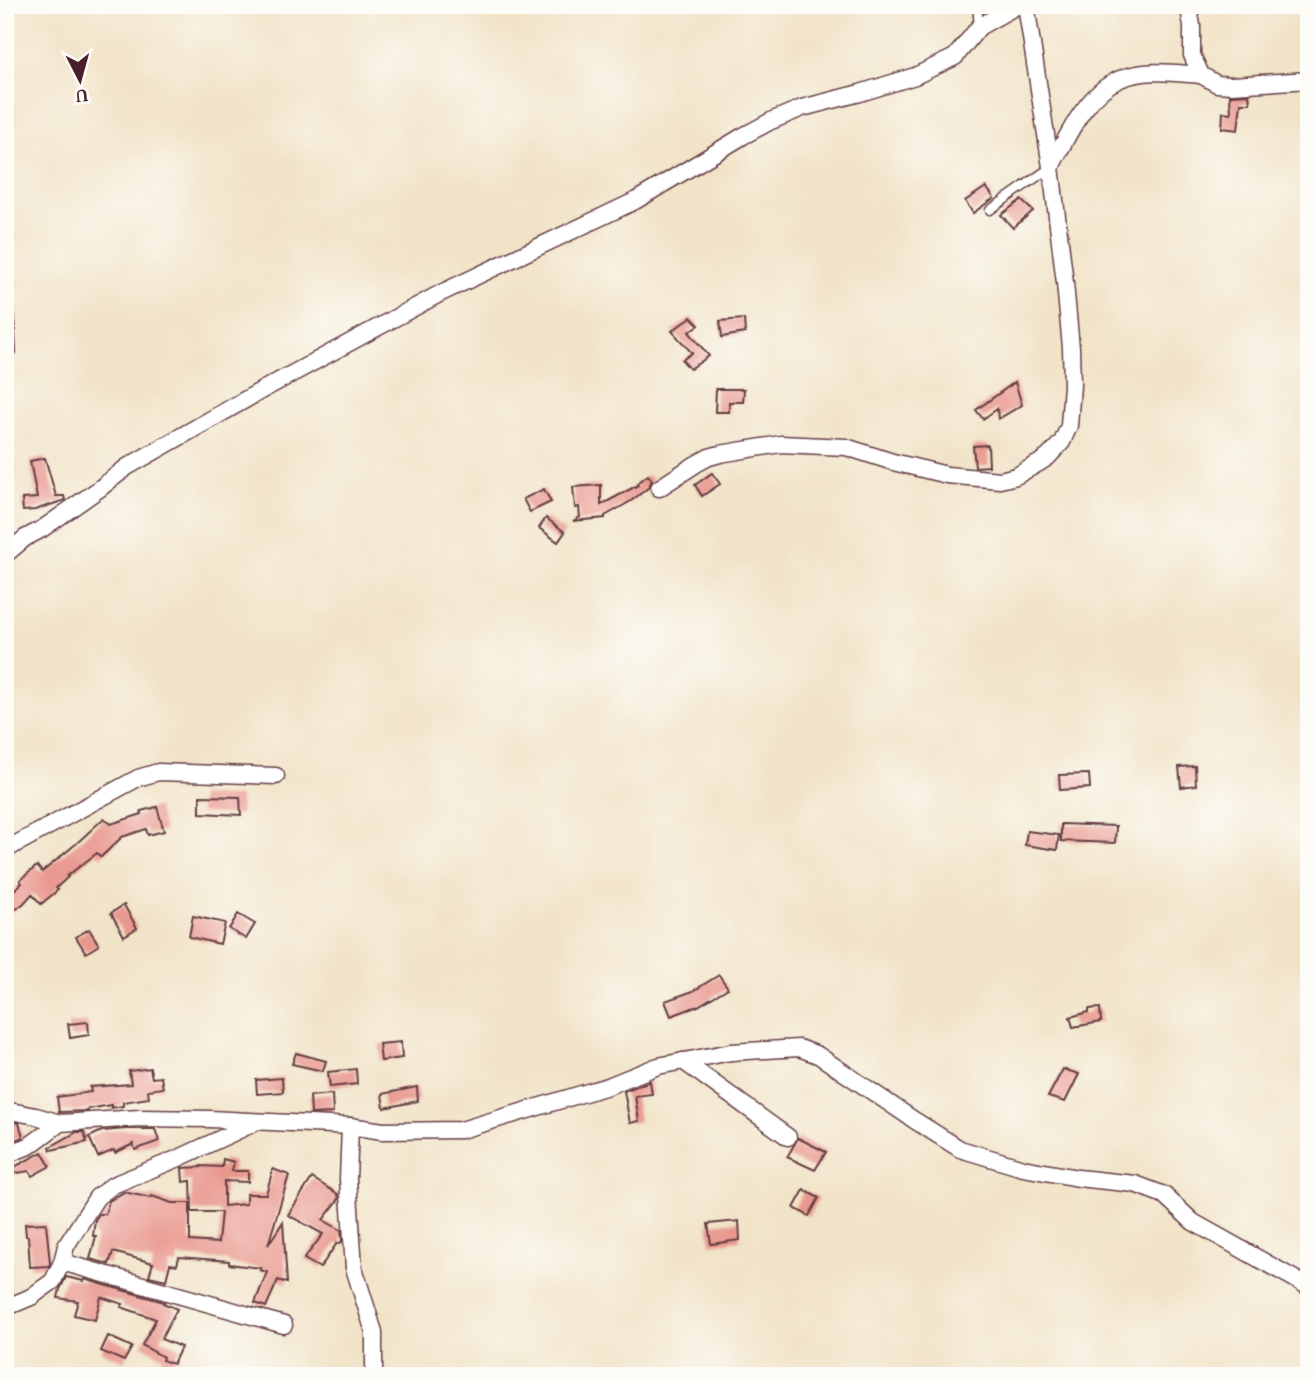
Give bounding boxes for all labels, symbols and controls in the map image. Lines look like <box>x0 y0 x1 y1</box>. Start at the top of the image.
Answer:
north arrow <box>46 46 116 116</box>
text: U <box>74 82 90 112</box>

